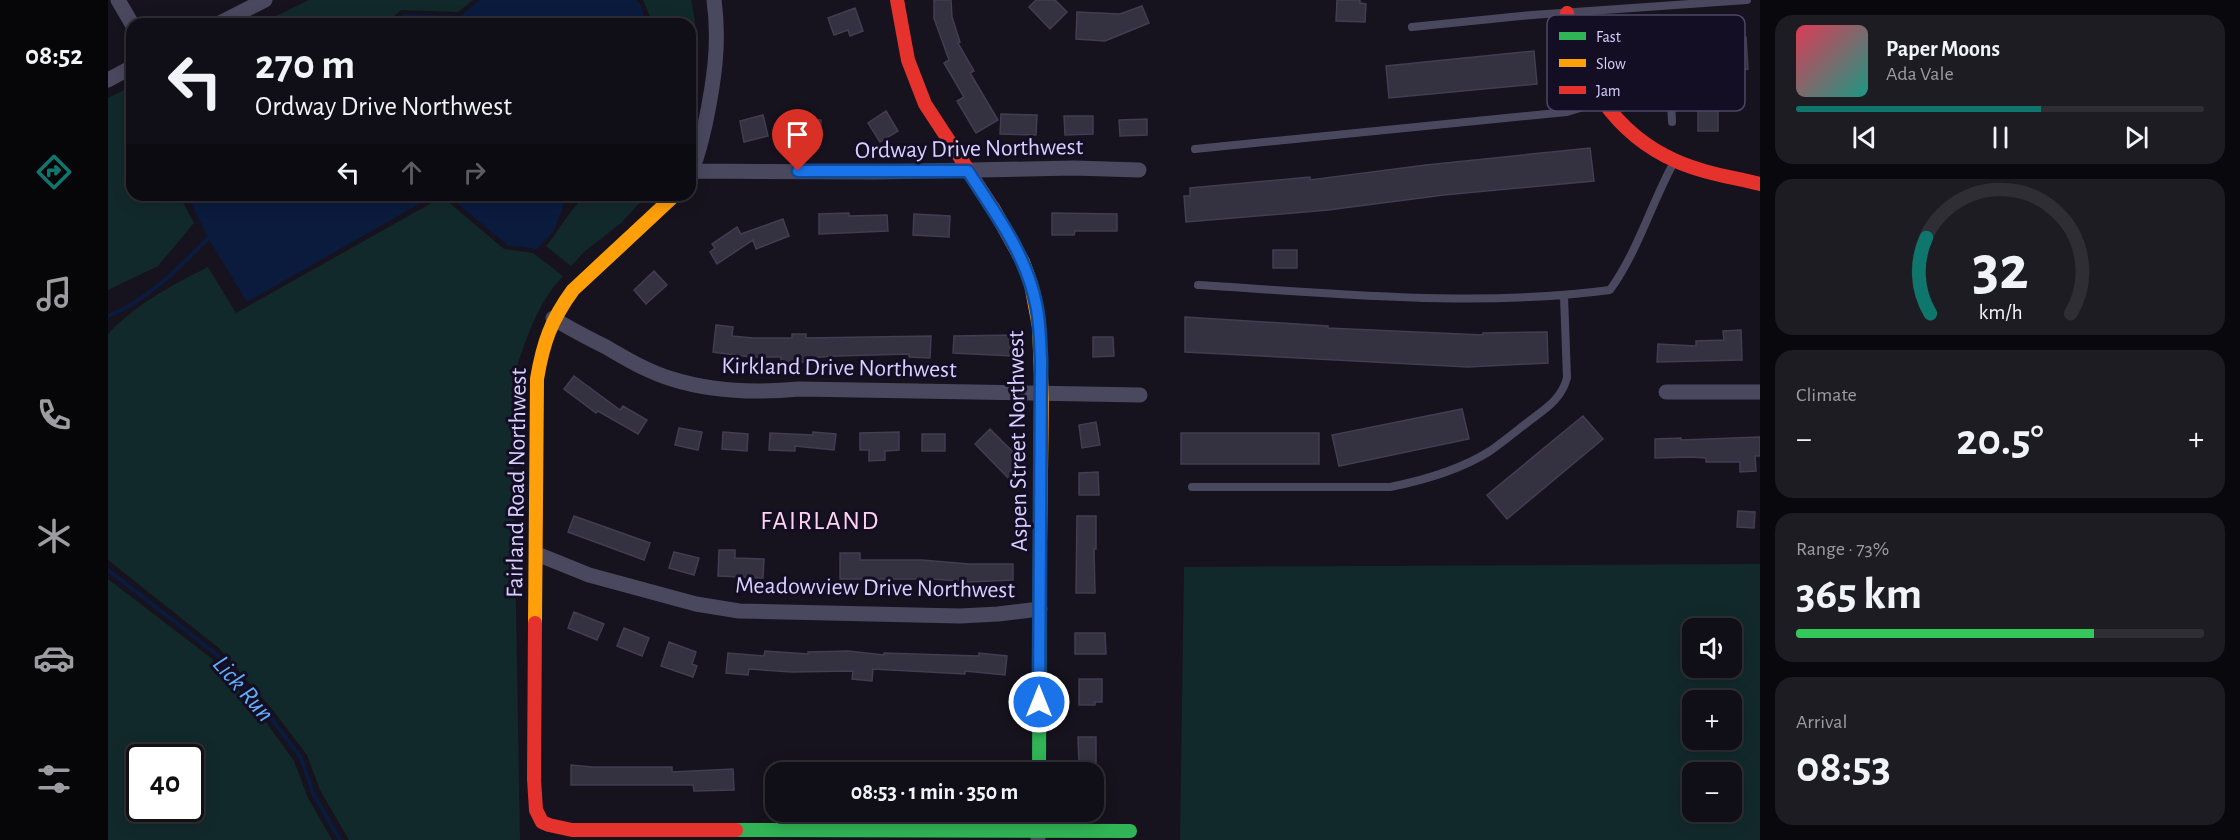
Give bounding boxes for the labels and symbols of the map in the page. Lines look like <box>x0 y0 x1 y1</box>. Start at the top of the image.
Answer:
legend <box>1547 15 1745 111</box>
text: Fast <box>1596 29 1621 45</box>
text: Slow <box>1596 56 1626 72</box>
text: Jam <box>1596 83 1621 99</box>
pin <box>772 109 823 171</box>
street label: Ordway Drive Northwest <box>855 135 1084 163</box>
street label: Aspen Street Northwest <box>1004 330 1032 552</box>
street label: Kirkland Drive Northwest <box>721 354 957 382</box>
street label: Fairland Road Northwest <box>503 367 531 598</box>
district label: FAIRLAND <box>760 508 880 534</box>
street label: Meadowview Drive Northwest <box>735 574 1016 602</box>
water label: Lick Run <box>208 651 279 727</box>
position arrow <box>1007 670 1071 734</box>
speed limit sign: 40 <box>126 744 204 822</box>

